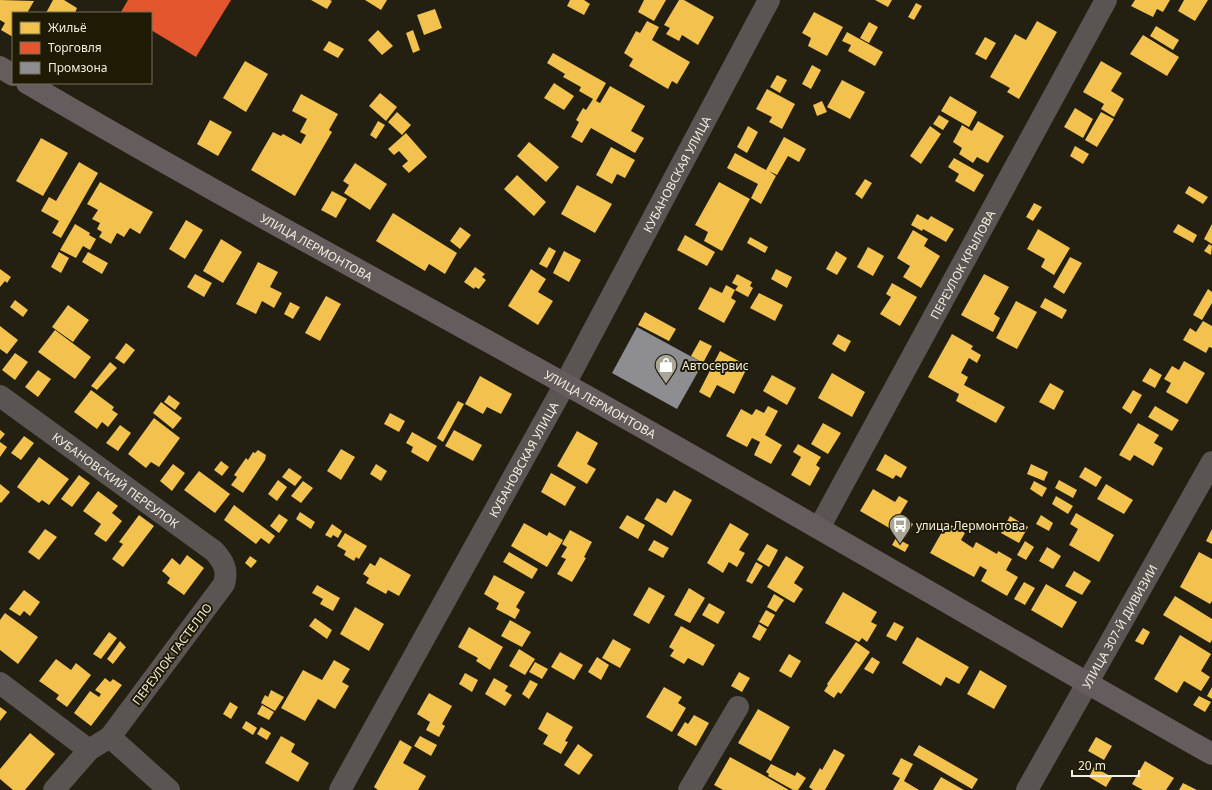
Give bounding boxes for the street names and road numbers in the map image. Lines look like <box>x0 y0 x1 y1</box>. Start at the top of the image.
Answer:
street label: КУБАНОВСКАЯ УЛИЦА <box>639 112 715 235</box>
street label: ПЕРЕУЛОК КРЫЛОВА <box>926 207 999 322</box>
street label: УЛИЦА ЛЕРМОНТОВА <box>258 209 376 285</box>
street label: УЛИЦА ЛЕРМОНТОВА <box>541 366 660 442</box>
street label: КУБАНОВСКАЯ УЛИЦА <box>484 398 562 520</box>
street label: КУБАНОВСКИЙ ПЕРЕУЛОК <box>49 428 183 532</box>
street label: УЛИЦА 307-Й ДИВИЗИИ <box>1078 561 1161 691</box>
street label: ПЕРЕУЛОК ГАСТЕЛЛО <box>128 600 216 708</box>

